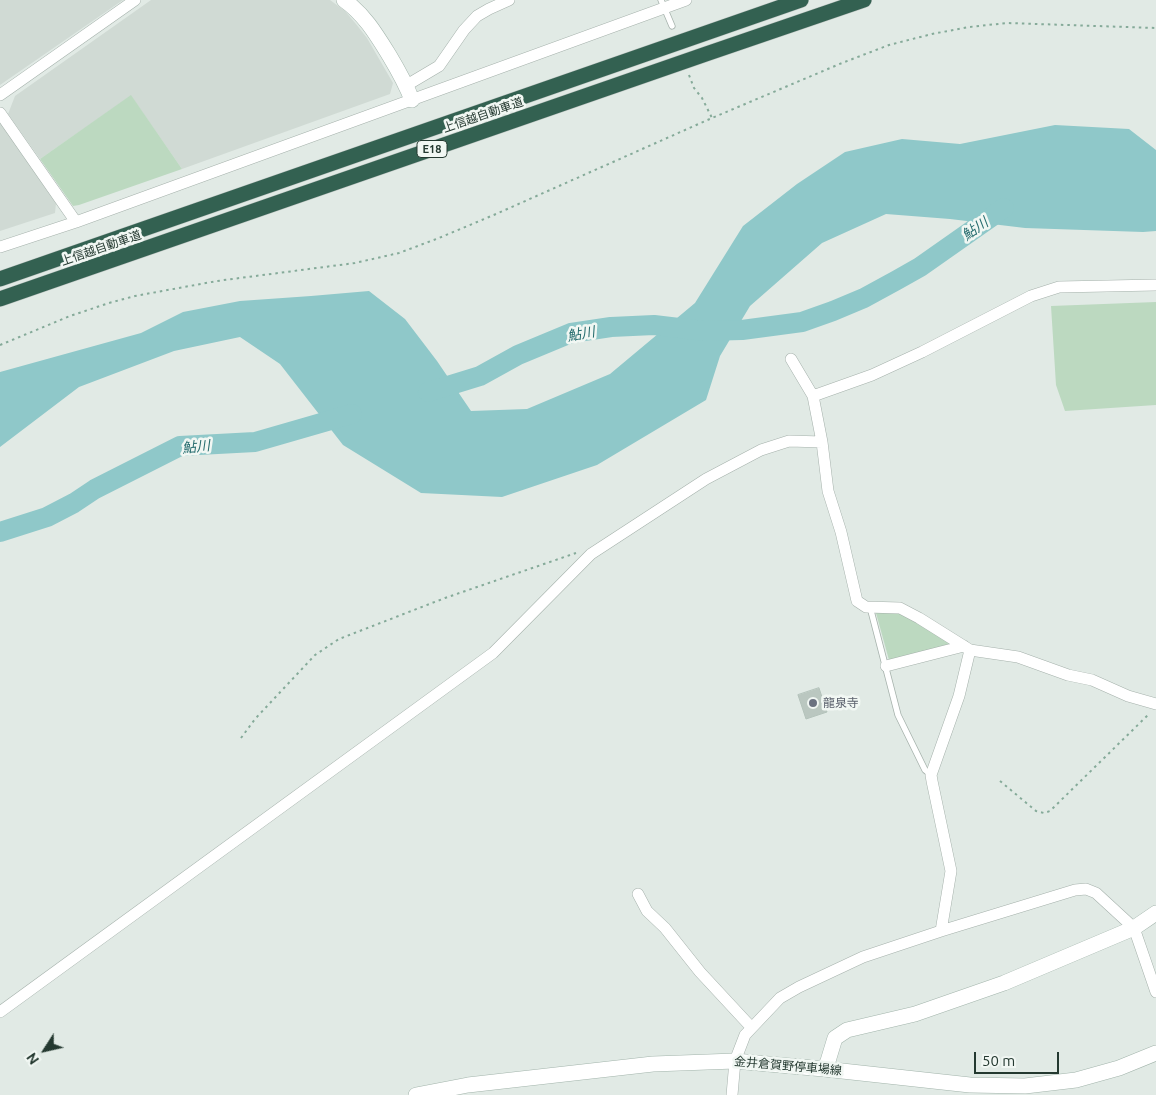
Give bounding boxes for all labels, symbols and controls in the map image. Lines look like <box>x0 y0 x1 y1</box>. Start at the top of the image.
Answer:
street label: 上信越自動車道 <box>441 95 525 135</box>
road number: E18 <box>417 140 447 158</box>
water label: 鮎川 <box>959 214 991 244</box>
street label: 上信越自動車道 <box>59 228 143 268</box>
water label: 鮎川 <box>566 323 596 345</box>
water label: 鮎川 <box>181 437 211 457</box>
place label: 龍泉寺 <box>823 696 859 710</box>
marker: 龍泉寺 <box>807 697 819 709</box>
north arrow <box>20 1025 70 1075</box>
scale bar <box>976 1042 1061 1074</box>
text: N <box>23 1050 42 1067</box>
text: 50 m <box>982 1052 1015 1069</box>
street label: 金井倉賀野停車場線 <box>734 1054 842 1078</box>

